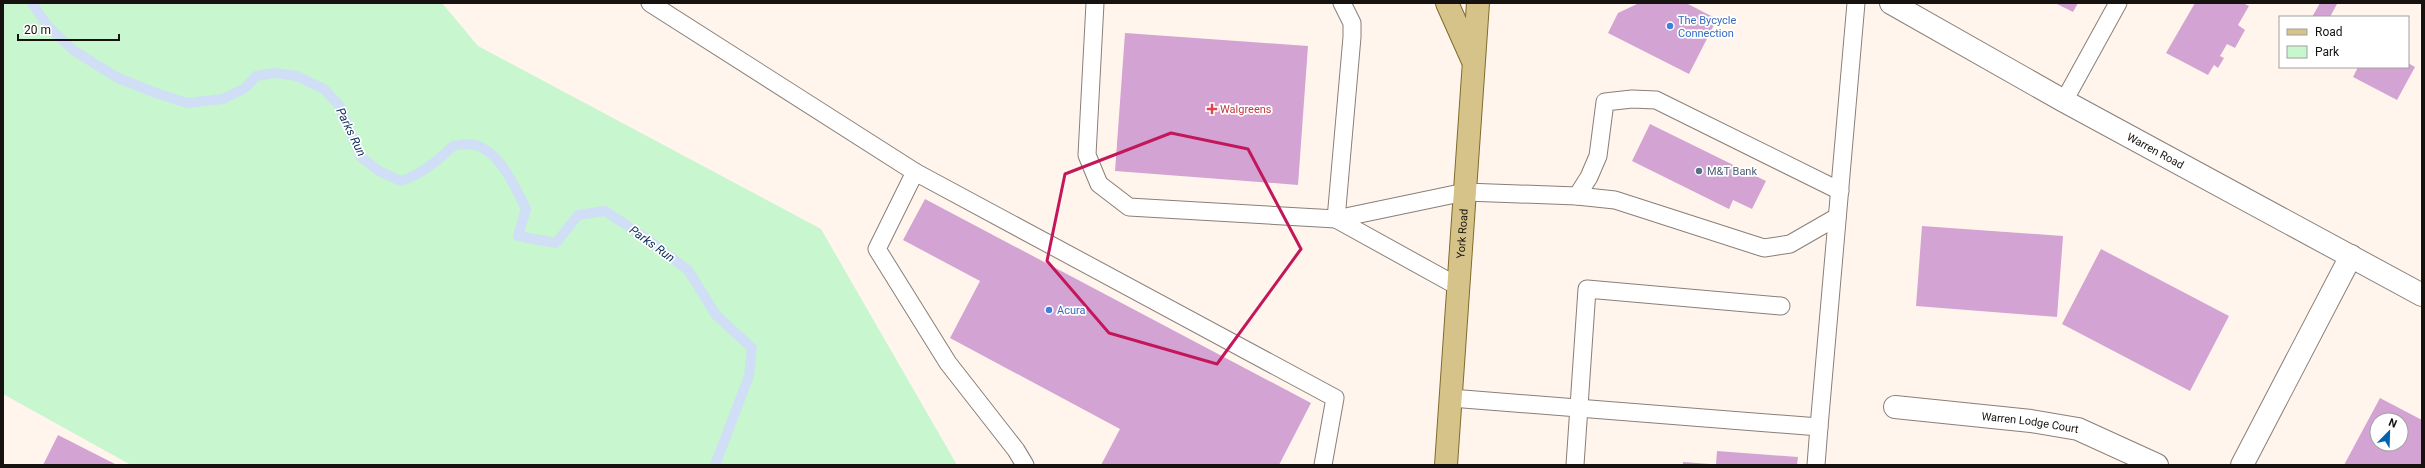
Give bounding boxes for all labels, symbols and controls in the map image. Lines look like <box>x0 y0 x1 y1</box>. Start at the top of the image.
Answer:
place label: The Bycycle Connection <box>1678 14 1736 40</box>
scale bar <box>18 16 119 42</box>
legend <box>2279 16 2409 68</box>
marker: The Bycycle Connection <box>1665 21 1675 31</box>
text: 20 m <box>24 23 51 37</box>
text: Road <box>2315 25 2343 39</box>
text: Park <box>2315 45 2340 59</box>
place label: Walgreens <box>1220 103 1272 116</box>
marker: Walgreens <box>1207 104 1217 114</box>
water label: Parks Run <box>333 105 369 159</box>
street label: Warren Road <box>2125 130 2186 172</box>
place label: M&T Bank <box>1707 165 1757 178</box>
marker: M&T Bank <box>1694 166 1704 176</box>
street label: York Road <box>1454 208 1471 259</box>
water label: Parks Run <box>627 223 677 265</box>
place label: Acura <box>1057 304 1086 317</box>
marker: Acura <box>1044 305 1054 315</box>
street label: Warren Lodge Court <box>1981 410 2080 436</box>
north arrow <box>2369 412 2409 452</box>
text: N <box>2387 416 2399 431</box>

